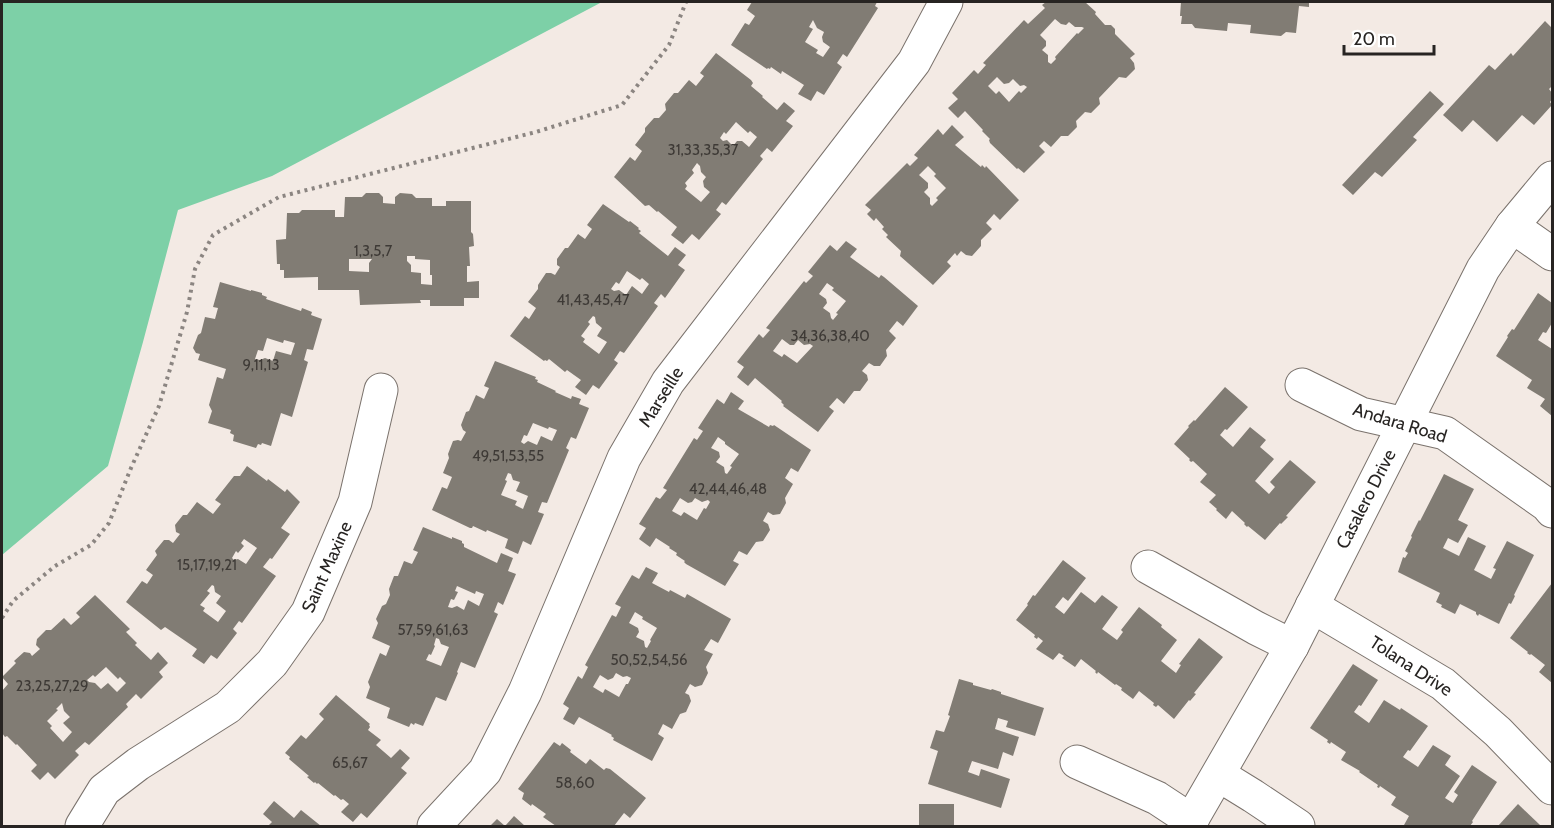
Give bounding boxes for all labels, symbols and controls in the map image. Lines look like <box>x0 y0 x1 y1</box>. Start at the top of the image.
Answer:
scale bar <box>1344 18 1434 56</box>
text: 20 m <box>1353 28 1395 50</box>
house number: 31,33,35,37 <box>668 141 739 159</box>
house number: 1,3,5,7 <box>354 242 393 260</box>
house number: 41,43,45,47 <box>556 291 630 309</box>
house number: 34,36,38,40 <box>790 327 870 345</box>
house number: 9,11,13 <box>242 356 280 374</box>
street label: Marseille <box>634 363 688 431</box>
street label: Andara Road <box>1350 398 1450 448</box>
street label: Casalero Drive <box>1331 445 1401 553</box>
house number: 49,51,53,55 <box>472 447 544 465</box>
house number: 42,44,46,48 <box>689 480 767 498</box>
street label: Saint Maxine <box>297 518 357 616</box>
house number: 15,17,19,21 <box>177 556 237 574</box>
house number: 57,59,61,63 <box>397 621 469 639</box>
street label: Tolana Drive <box>1366 631 1456 701</box>
house number: 50,52,54,56 <box>610 651 688 669</box>
house number: 23,25,27,29 <box>16 677 88 695</box>
house number: 65,67 <box>332 754 368 772</box>
house number: 58,60 <box>555 774 595 792</box>

